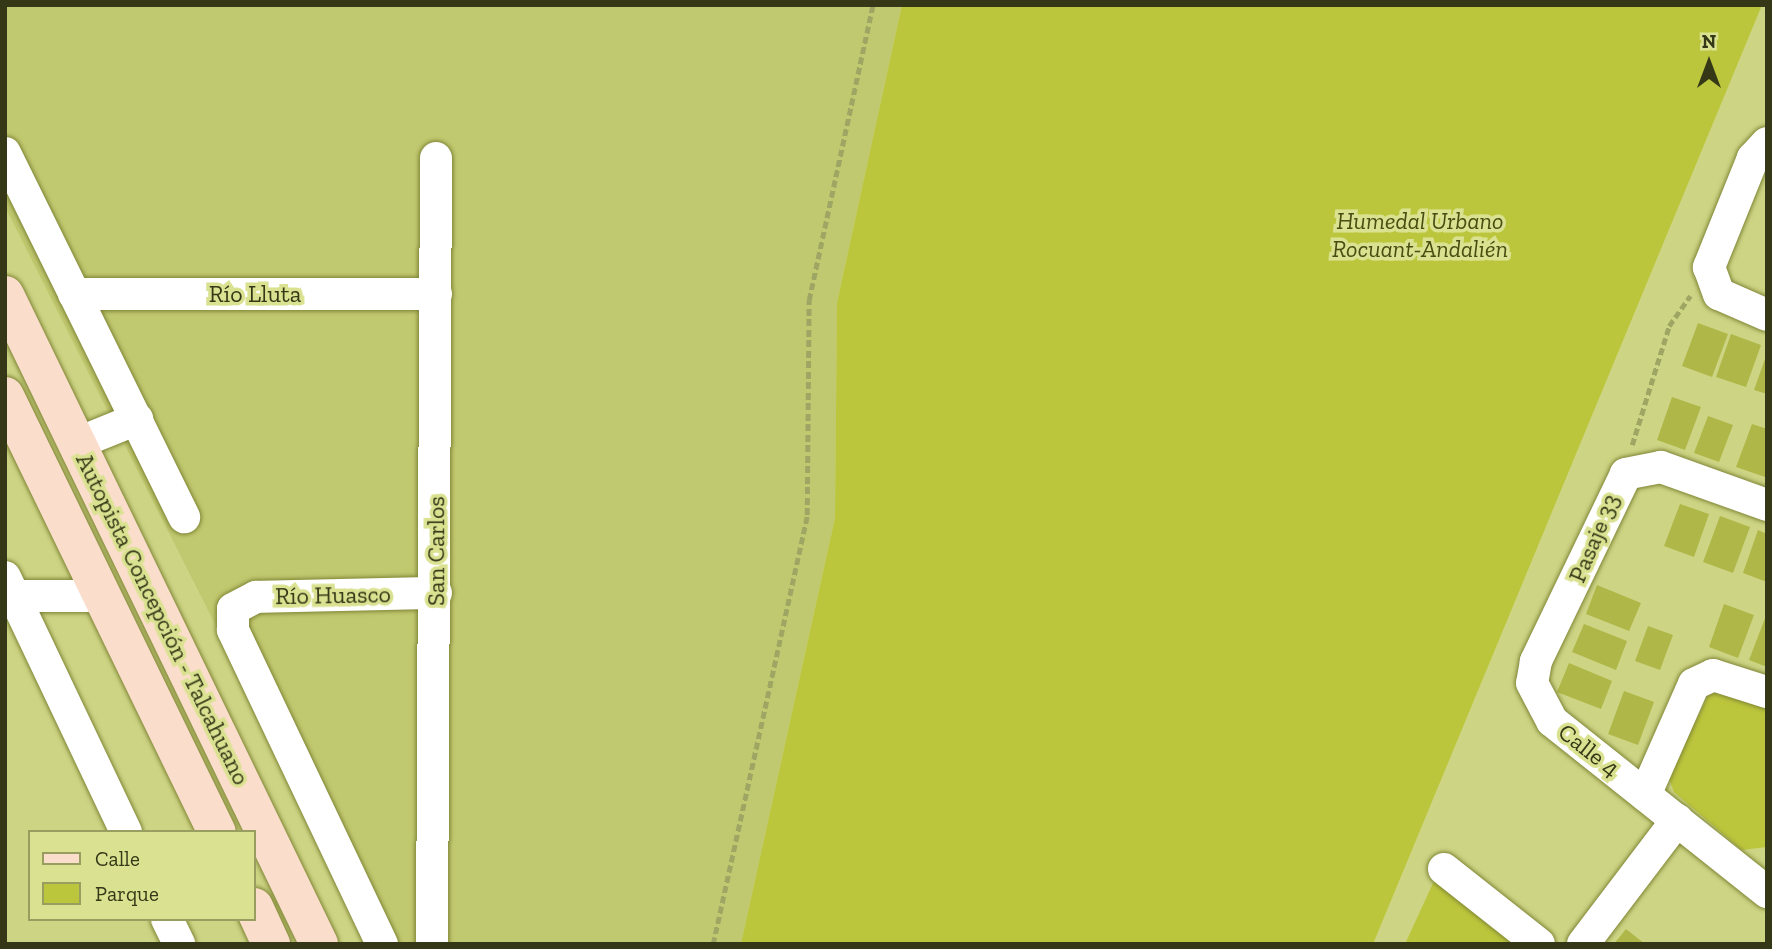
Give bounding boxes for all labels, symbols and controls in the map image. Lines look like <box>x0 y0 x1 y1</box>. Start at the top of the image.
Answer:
north arrow <box>1674 28 1744 98</box>
text: N <box>1702 30 1716 53</box>
park label: Humedal Urbano Rocuant-Andalién <box>1332 207 1508 263</box>
street label: Río Lluta <box>209 280 301 308</box>
street label: Autopista Concepción - Talcahuano <box>70 448 256 790</box>
street label: Pasaje 33 <box>1562 489 1626 587</box>
street label: San Carlos <box>422 496 450 606</box>
street label: Río Huasco <box>275 580 391 610</box>
street label: Calle 4 <box>1553 717 1625 783</box>
legend <box>28 830 256 921</box>
text: Calle <box>95 846 140 871</box>
text: Parque <box>95 881 159 906</box>

